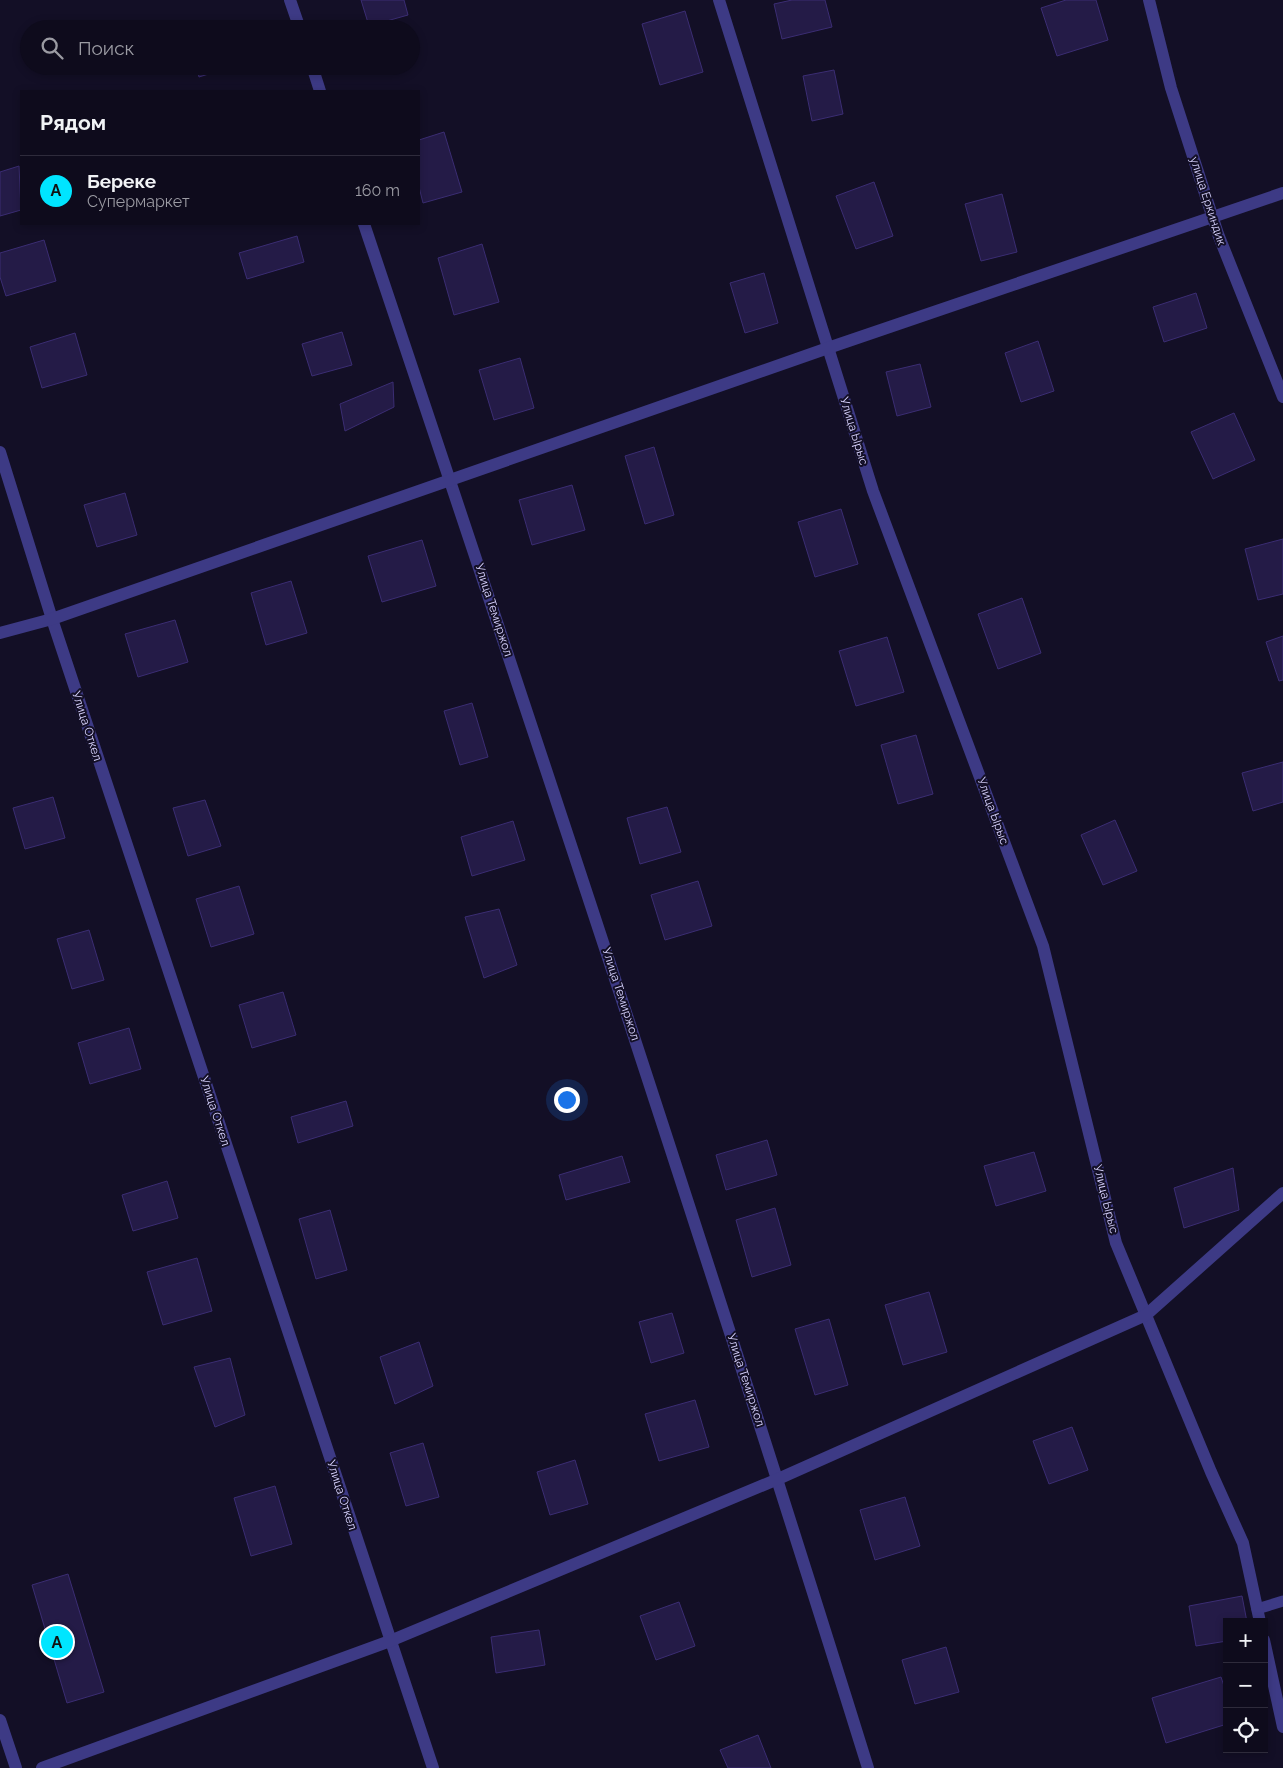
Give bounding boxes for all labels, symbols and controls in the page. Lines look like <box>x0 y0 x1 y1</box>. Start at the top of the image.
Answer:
search box <box>20 20 420 75</box>
icon: search <box>38 34 66 62</box>
text: Поиск <box>78 37 134 59</box>
text: Рядом <box>40 110 106 135</box>
street label: улица Еркиндик <box>1187 155 1229 247</box>
text: Береке <box>87 170 156 192</box>
text: A <box>51 181 61 200</box>
text: 160 m <box>355 181 400 200</box>
text: Супермаркет <box>87 192 190 211</box>
street label: Улица Ырыс <box>837 395 871 467</box>
street label: Улица Темиржол <box>472 562 516 658</box>
street label: Улица Откел <box>69 689 105 763</box>
street label: Улица Ырыс <box>974 776 1012 847</box>
street label: Улица Темиржол <box>599 946 643 1042</box>
street label: Улица Откел <box>197 1074 233 1148</box>
your location <box>554 1087 580 1113</box>
street label: Улица Ырыс <box>1091 1163 1121 1235</box>
street label: Улица Темиржол <box>724 1332 768 1428</box>
street label: Улица Откел <box>324 1458 360 1532</box>
map controls <box>1223 1618 1268 1753</box>
button: + <box>1223 1618 1268 1663</box>
pin: A <box>41 1623 73 1661</box>
button: − <box>1223 1663 1268 1708</box>
button: locate <box>1223 1708 1268 1753</box>

